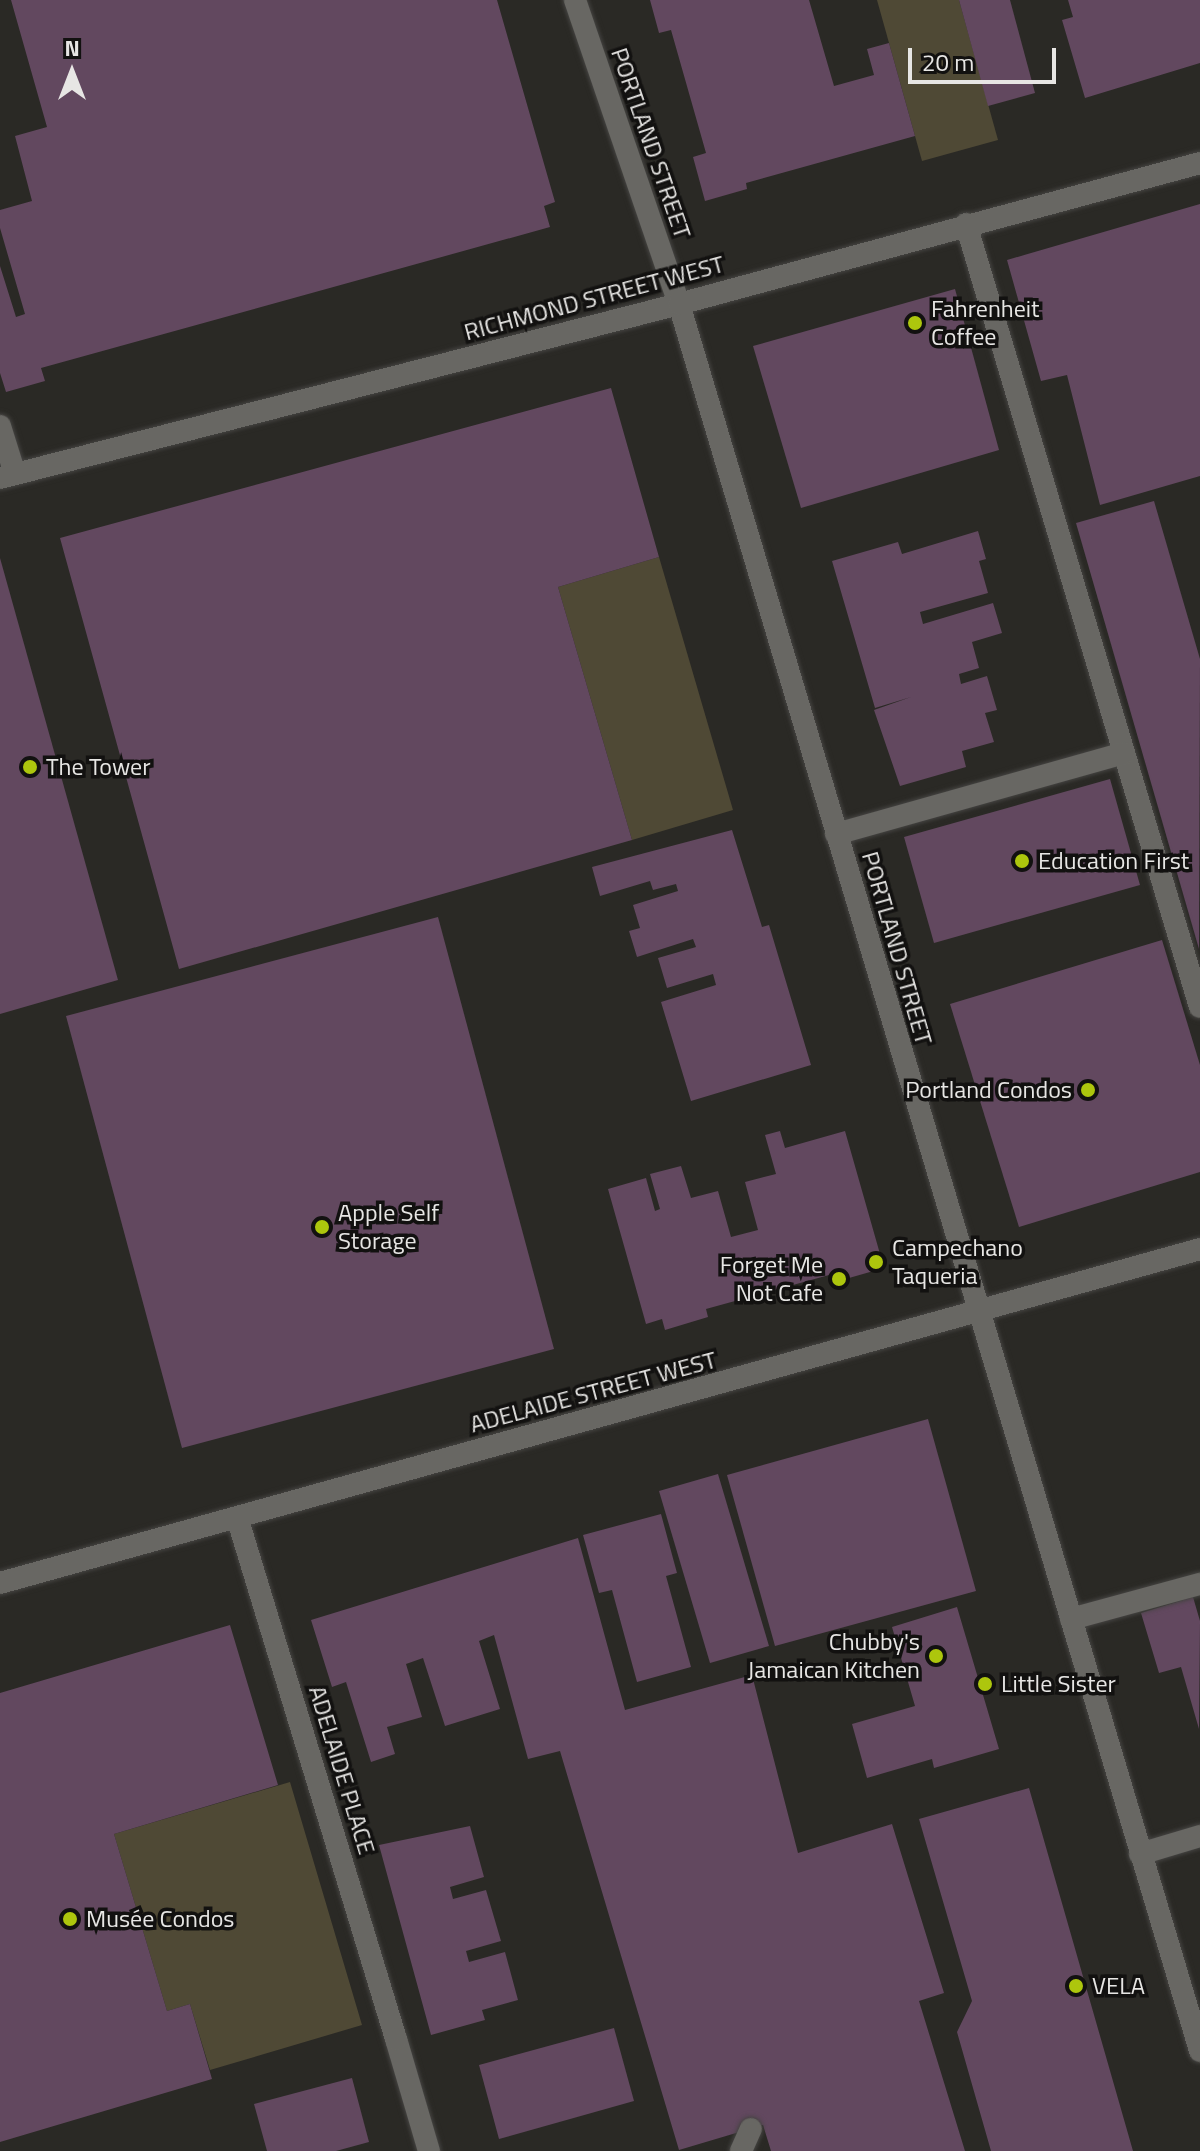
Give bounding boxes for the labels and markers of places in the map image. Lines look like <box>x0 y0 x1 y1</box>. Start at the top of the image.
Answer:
place label: Fahrenheit Coffee <box>931 295 1040 351</box>
marker: Fahrenheit Coffee <box>906 314 924 332</box>
place label: The Tower <box>46 753 150 781</box>
marker: The Tower <box>21 758 39 776</box>
place label: Education First <box>1038 847 1189 875</box>
marker: Education First <box>1013 852 1031 870</box>
place label: Portland Condos <box>905 1076 1072 1104</box>
marker: Portland Condos <box>1079 1081 1097 1099</box>
place label: Apple Self Storage <box>338 1199 439 1255</box>
marker: Apple Self Storage <box>313 1218 331 1236</box>
place label: Campechano Taqueria <box>892 1234 1023 1290</box>
place label: Forget Me Not Cafe <box>720 1251 823 1307</box>
marker: Campechano Taqueria <box>867 1253 885 1271</box>
marker: Forget Me Not Cafe <box>830 1270 848 1288</box>
place label: Chubby's Jamaican Kitchen <box>747 1628 920 1684</box>
marker: Chubby's Jamaican Kitchen <box>927 1647 945 1665</box>
place label: Little Sister <box>1001 1670 1116 1698</box>
marker: Little Sister <box>976 1675 994 1693</box>
place label: Musée Condos <box>86 1905 234 1933</box>
marker: Musée Condos <box>61 1910 79 1928</box>
place label: VELA <box>1092 1972 1145 2000</box>
marker: VELA <box>1067 1977 1085 1995</box>

